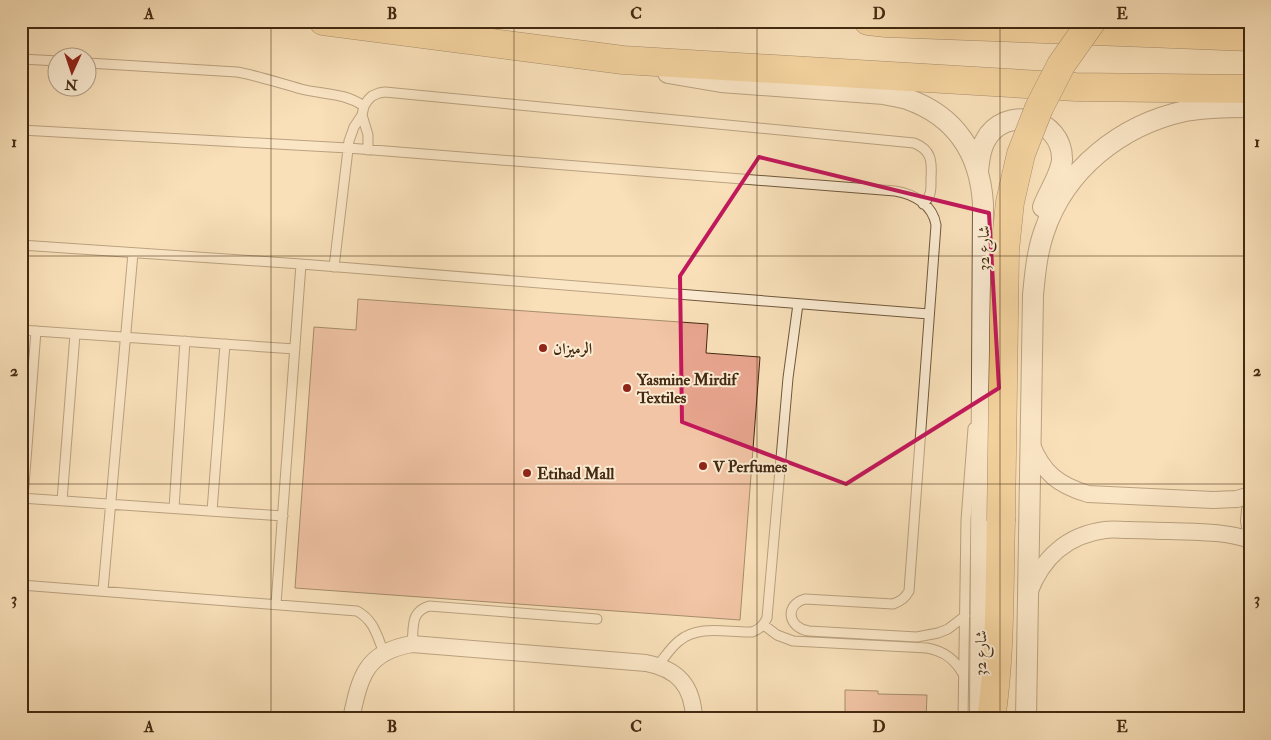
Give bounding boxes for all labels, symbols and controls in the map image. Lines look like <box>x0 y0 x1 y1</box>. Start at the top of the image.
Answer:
text: A <box>143 4 155 24</box>
text: B <box>387 4 397 24</box>
text: C <box>630 4 642 24</box>
text: D <box>872 4 886 24</box>
text: E <box>1116 4 1128 24</box>
north arrow <box>48 48 98 98</box>
text: N <box>64 76 79 93</box>
text: 1 <box>11 132 17 152</box>
text: 1 <box>1254 132 1260 152</box>
street label: شارع 32 <box>974 225 997 271</box>
place label: الرميزان <box>553 339 592 359</box>
marker: الرميزان <box>537 342 549 354</box>
text: 2 <box>10 361 18 381</box>
text: 2 <box>1253 361 1261 381</box>
place label: Yasmine Mirdif Textiles <box>636 370 739 408</box>
marker: Yasmine Mirdif Textiles <box>621 382 633 394</box>
place label: V Perfumes <box>712 457 788 477</box>
marker: V Perfumes <box>697 460 709 472</box>
place label: Etihad Mall <box>537 464 615 484</box>
marker: Etihad Mall <box>521 467 533 479</box>
text: 3 <box>11 589 17 609</box>
text: 3 <box>1254 589 1260 609</box>
street label: شارع 32 <box>971 630 994 676</box>
text: A <box>143 717 155 737</box>
text: B <box>387 717 397 737</box>
text: C <box>630 717 642 737</box>
text: D <box>872 717 886 737</box>
text: E <box>1116 717 1128 737</box>

